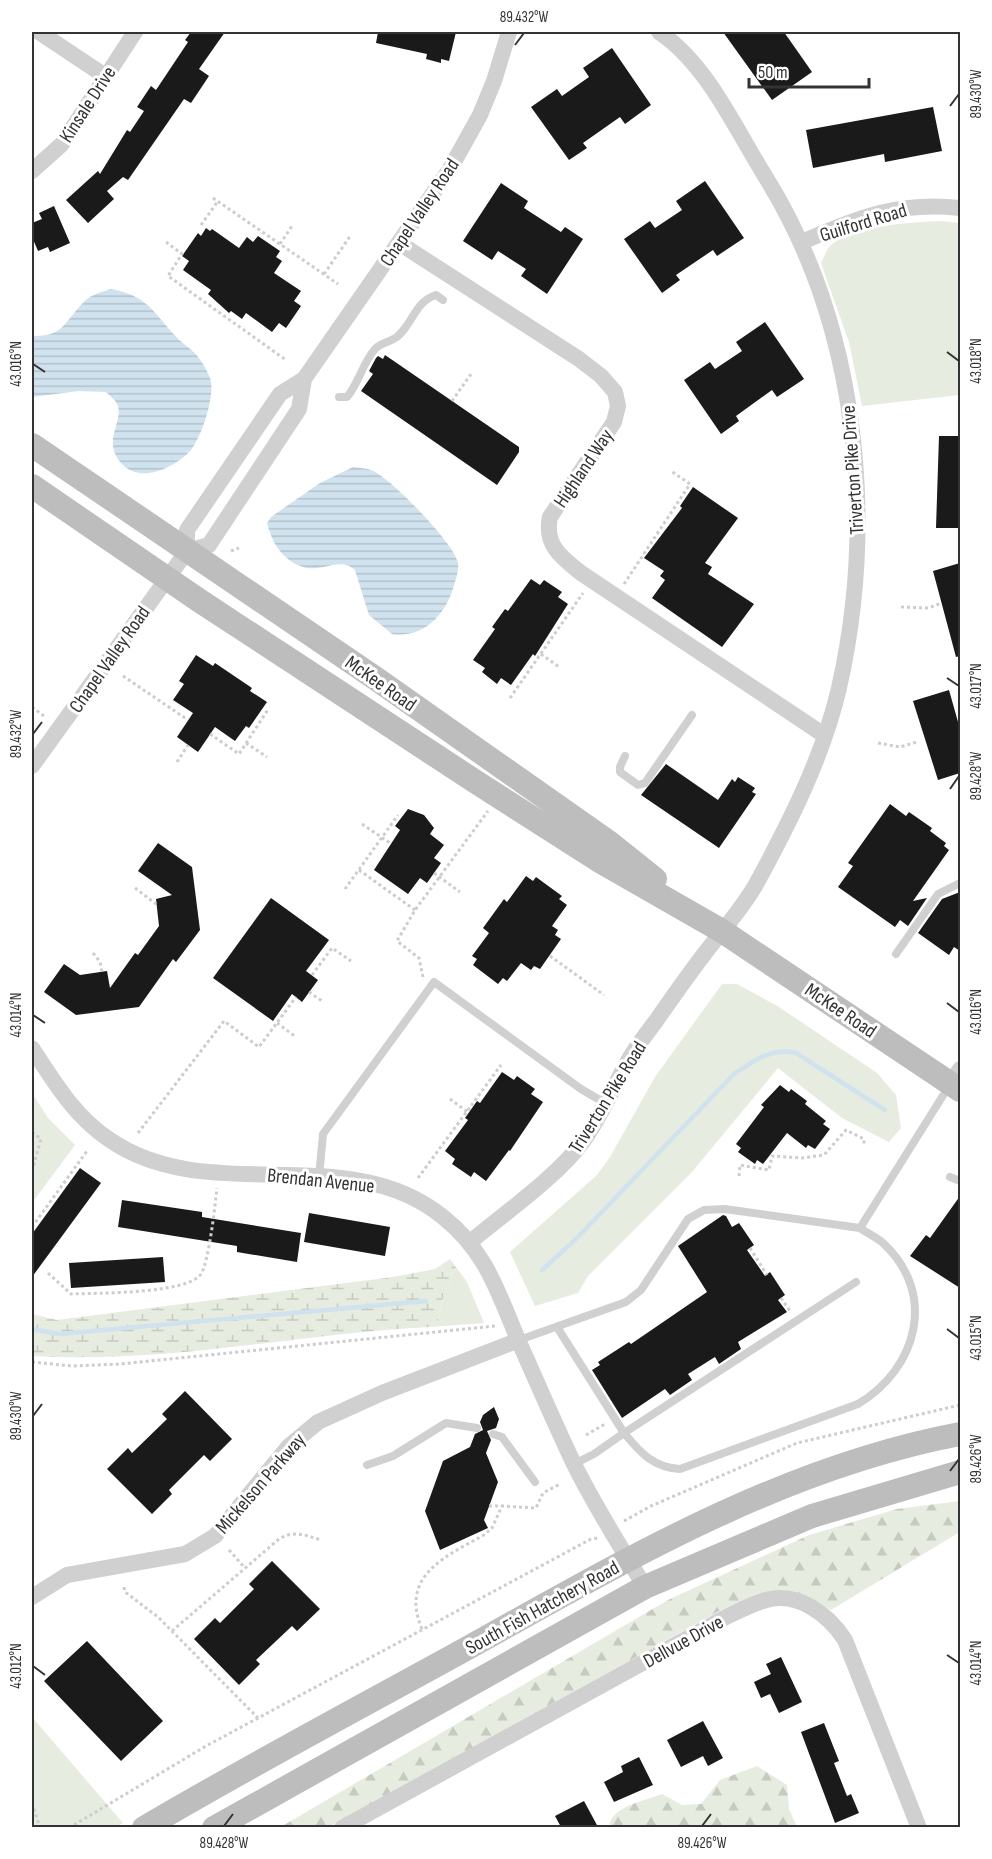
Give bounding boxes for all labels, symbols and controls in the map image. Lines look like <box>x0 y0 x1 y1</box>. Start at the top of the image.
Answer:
text: 89.432°W <box>500 8 549 27</box>
scale bar <box>749 51 869 89</box>
street label: Kinsale Drive <box>54 62 121 147</box>
text: 50 m <box>758 62 788 83</box>
text: 89.430°W <box>967 69 986 119</box>
street label: Chapel Valley Road <box>375 154 465 271</box>
street label: Guilford Road <box>817 198 910 248</box>
text: 43.018°N <box>967 338 986 384</box>
text: 43.016°N <box>7 341 26 387</box>
street label: Triverton Pike Drive <box>837 405 869 535</box>
street label: Highland Way <box>549 424 619 512</box>
street label: Chapel Valley Road <box>64 602 155 718</box>
street label: McKee Road <box>340 651 421 717</box>
text: 43.017°N <box>967 663 986 709</box>
text: 89.432°W <box>7 709 26 758</box>
text: 89.428°W <box>967 751 986 800</box>
street label: McKee Road <box>800 978 881 1043</box>
text: 43.016°N <box>967 989 986 1035</box>
text: 43.014°N <box>7 993 26 1037</box>
street label: Triverton Pike Road <box>564 1037 652 1158</box>
street label: Brendan Avenue <box>266 1163 376 1199</box>
text: 43.015°N <box>967 1315 986 1361</box>
text: 89.430°W <box>7 1391 26 1441</box>
street label: Mickelson Parkway <box>211 1428 311 1539</box>
text: 89.426°W <box>967 1434 986 1483</box>
street label: South Fish Hatchery Road <box>461 1556 624 1660</box>
street label: Dellvue Drive <box>639 1610 728 1674</box>
text: 43.014°N <box>967 1641 986 1685</box>
text: 43.012°N <box>7 1643 26 1689</box>
text: 89.428°W <box>200 1834 249 1853</box>
text: 89.426°W <box>678 1834 727 1853</box>

